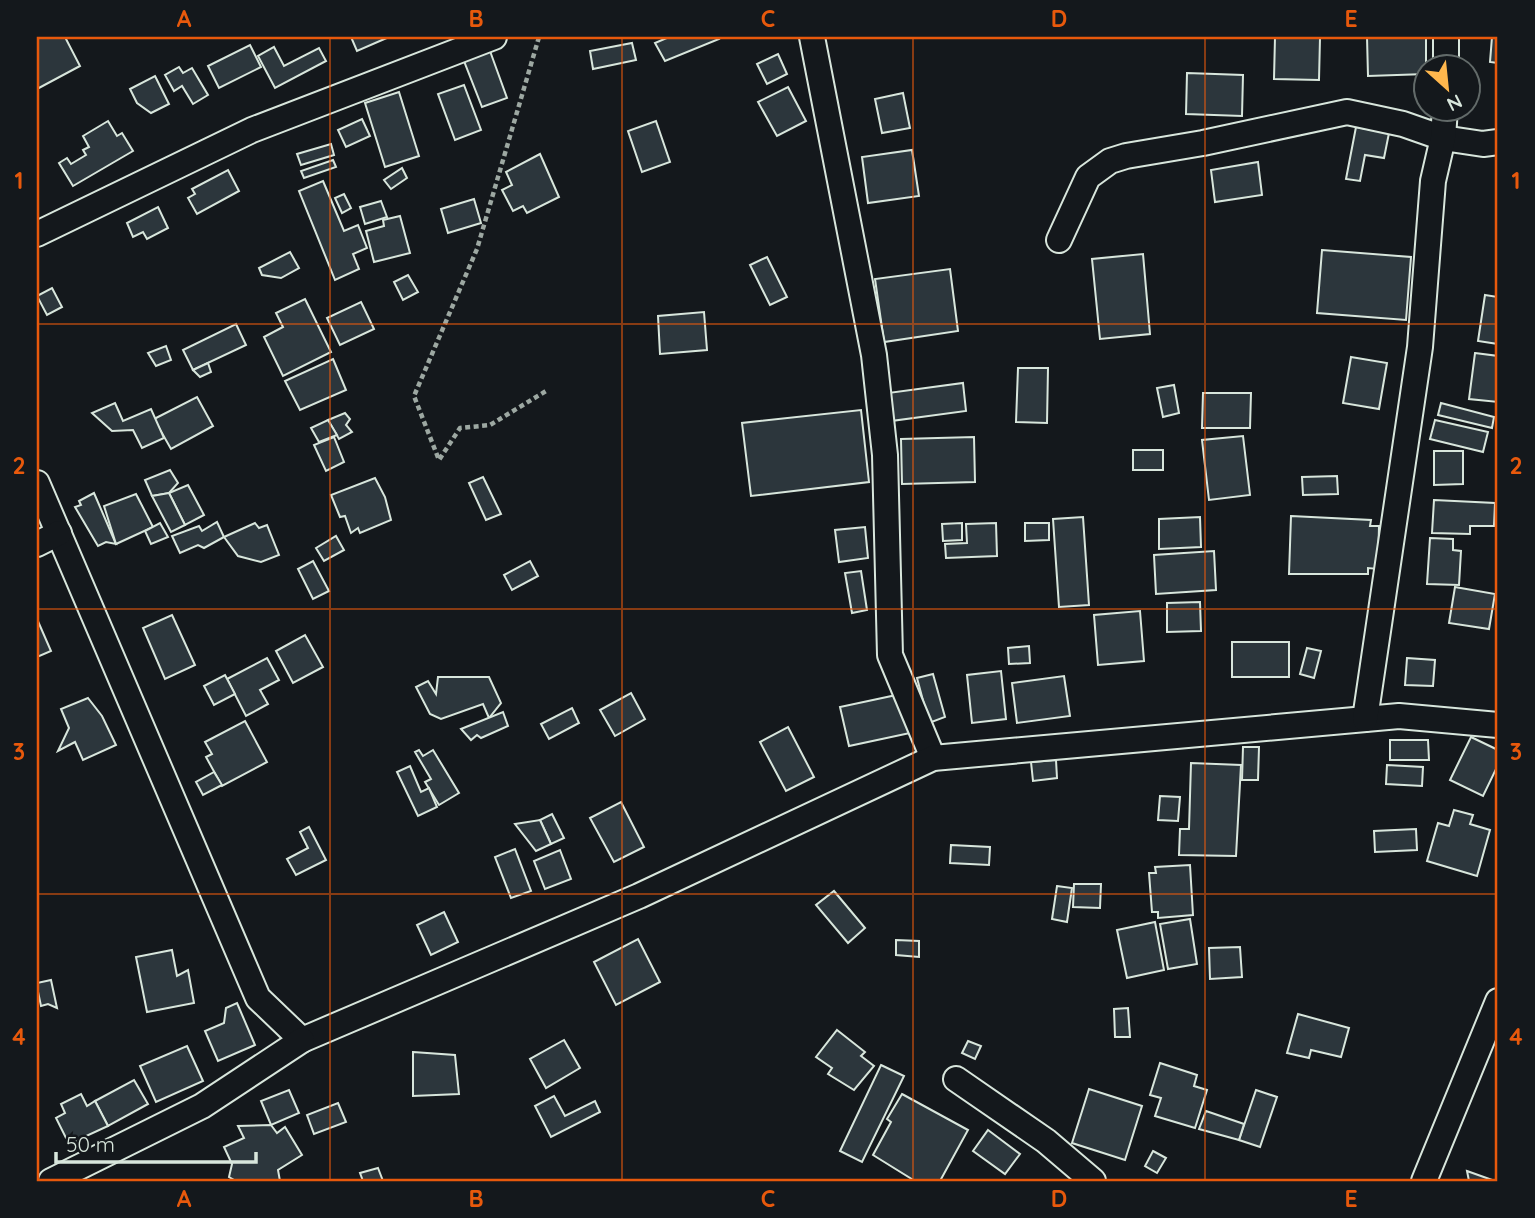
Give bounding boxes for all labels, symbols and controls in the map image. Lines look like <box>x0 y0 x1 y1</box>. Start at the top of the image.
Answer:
text: A <box>177 4 192 33</box>
text: B <box>468 4 484 33</box>
text: C <box>761 4 775 33</box>
text: D <box>1051 4 1067 33</box>
text: E <box>1344 4 1358 33</box>
north arrow <box>1412 52 1482 122</box>
text: N <box>1443 89 1466 117</box>
text: 1 <box>15 166 23 195</box>
text: 1 <box>1512 166 1520 195</box>
text: 2 <box>12 451 26 480</box>
text: 2 <box>1509 451 1523 480</box>
text: 3 <box>13 737 25 766</box>
text: 3 <box>1510 737 1522 766</box>
text: 4 <box>12 1022 26 1051</box>
text: 4 <box>1509 1022 1523 1051</box>
scale bar <box>56 1120 256 1164</box>
text: 50 m <box>66 1131 115 1157</box>
text: A <box>177 1184 192 1213</box>
text: B <box>468 1184 484 1213</box>
text: C <box>761 1184 775 1213</box>
text: D <box>1051 1184 1067 1213</box>
text: E <box>1344 1184 1358 1213</box>

